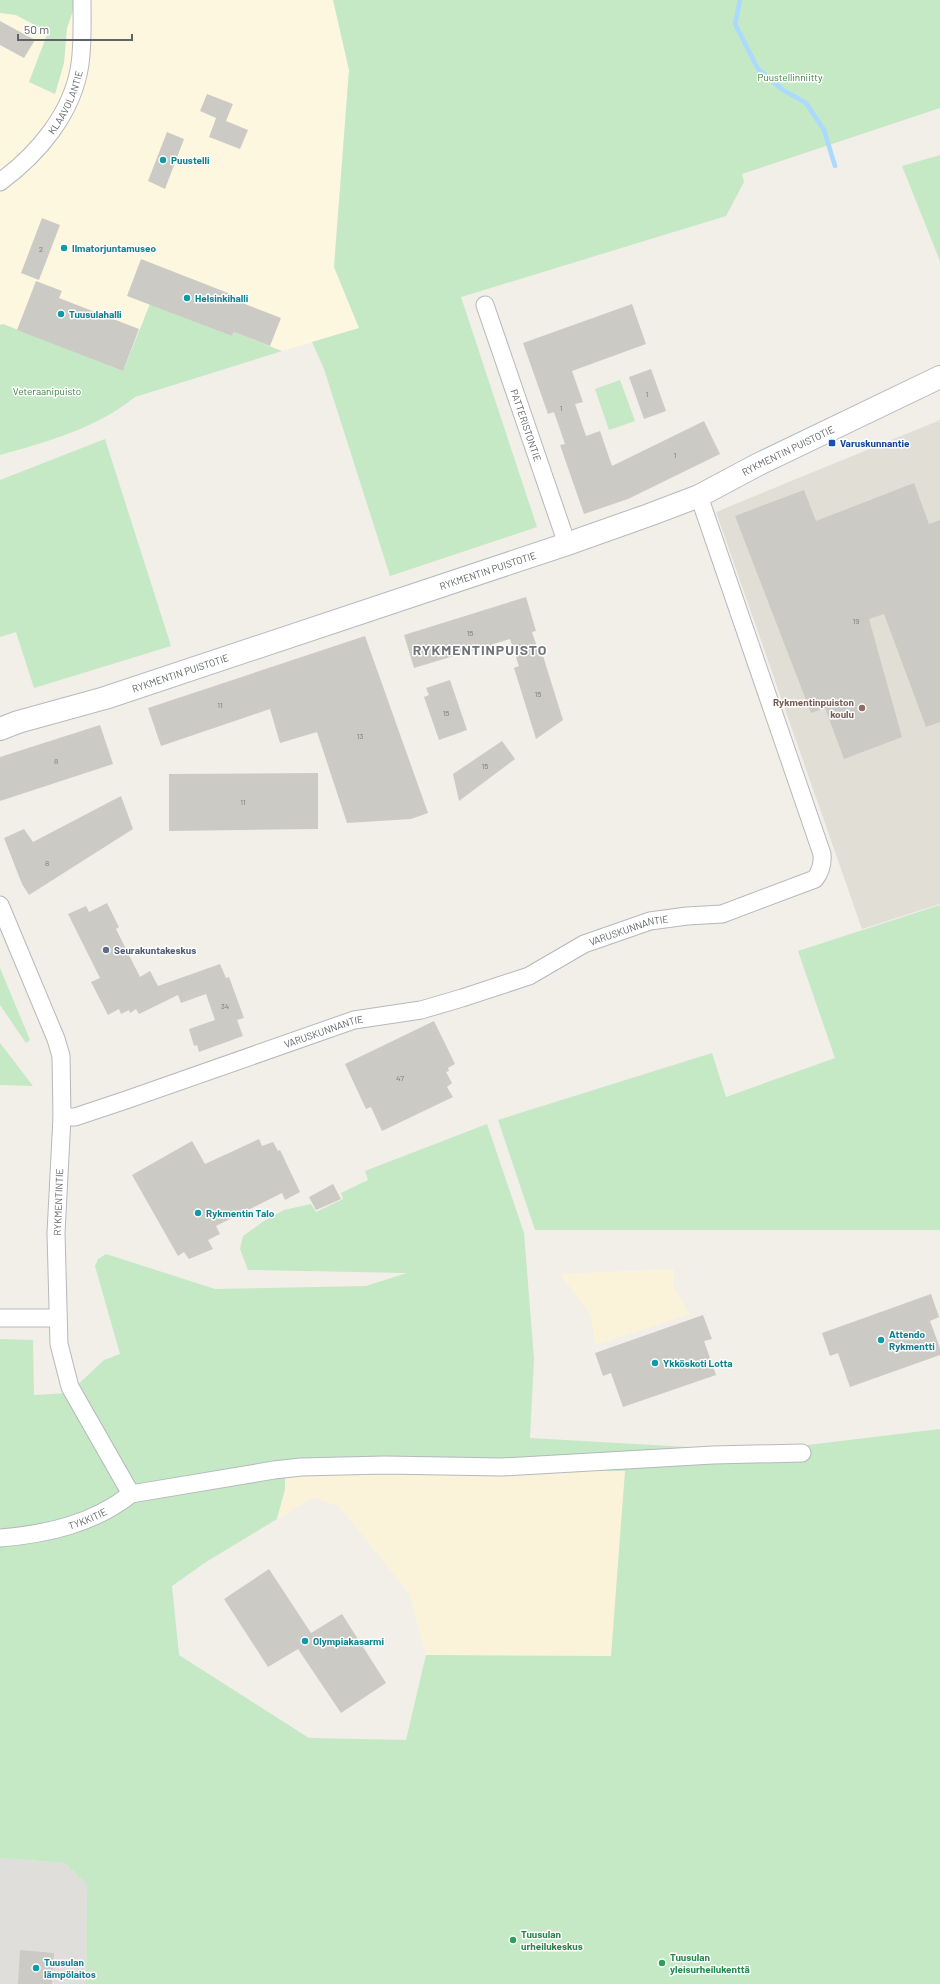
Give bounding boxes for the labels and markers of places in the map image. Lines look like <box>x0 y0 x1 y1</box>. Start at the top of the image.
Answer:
place label: Puustelli <box>171 154 210 166</box>
marker: Puustelli <box>158 155 168 165</box>
place label: Ilmatorjuntamuseo <box>72 242 157 254</box>
marker: Ilmatorjuntamuseo <box>59 243 69 253</box>
place label: Helsinkihalli <box>195 292 249 304</box>
marker: Helsinkihalli <box>182 293 192 303</box>
place label: Tuusulahalli <box>69 308 122 320</box>
marker: Tuusulahalli <box>56 309 66 319</box>
place label: Varuskunnantie <box>840 437 910 449</box>
marker: Varuskunnantie <box>827 438 837 448</box>
place label: Rykmentinpuiston koulu <box>773 696 854 720</box>
marker: Rykmentinpuiston koulu <box>857 703 867 713</box>
place label: Seurakuntakeskus <box>114 944 196 956</box>
marker: Seurakuntakeskus <box>101 945 111 955</box>
place label: Rykmentin Talo <box>206 1207 275 1219</box>
marker: Rykmentin Talo <box>193 1208 203 1218</box>
place label: Attendo Rykmentti <box>889 1328 935 1352</box>
marker: Attendo Rykmentti <box>876 1335 886 1345</box>
place label: Ykköskoti Lotta <box>663 1357 733 1369</box>
marker: Ykköskoti Lotta <box>650 1358 660 1368</box>
place label: Olympiakasarmi <box>313 1635 384 1647</box>
marker: Olympiakasarmi <box>300 1636 310 1646</box>
place label: Tuusulan urheilukeskus <box>521 1928 583 1952</box>
marker: Tuusulan urheilukeskus <box>508 1935 518 1945</box>
place label: Tuusulan yleisurheilukenttä <box>670 1951 750 1975</box>
place label: Tuusulan lämpölaitos <box>44 1956 96 1980</box>
marker: Tuusulan yleisurheilukenttä <box>657 1958 667 1968</box>
marker: Tuusulan lämpölaitos <box>31 1963 41 1973</box>

